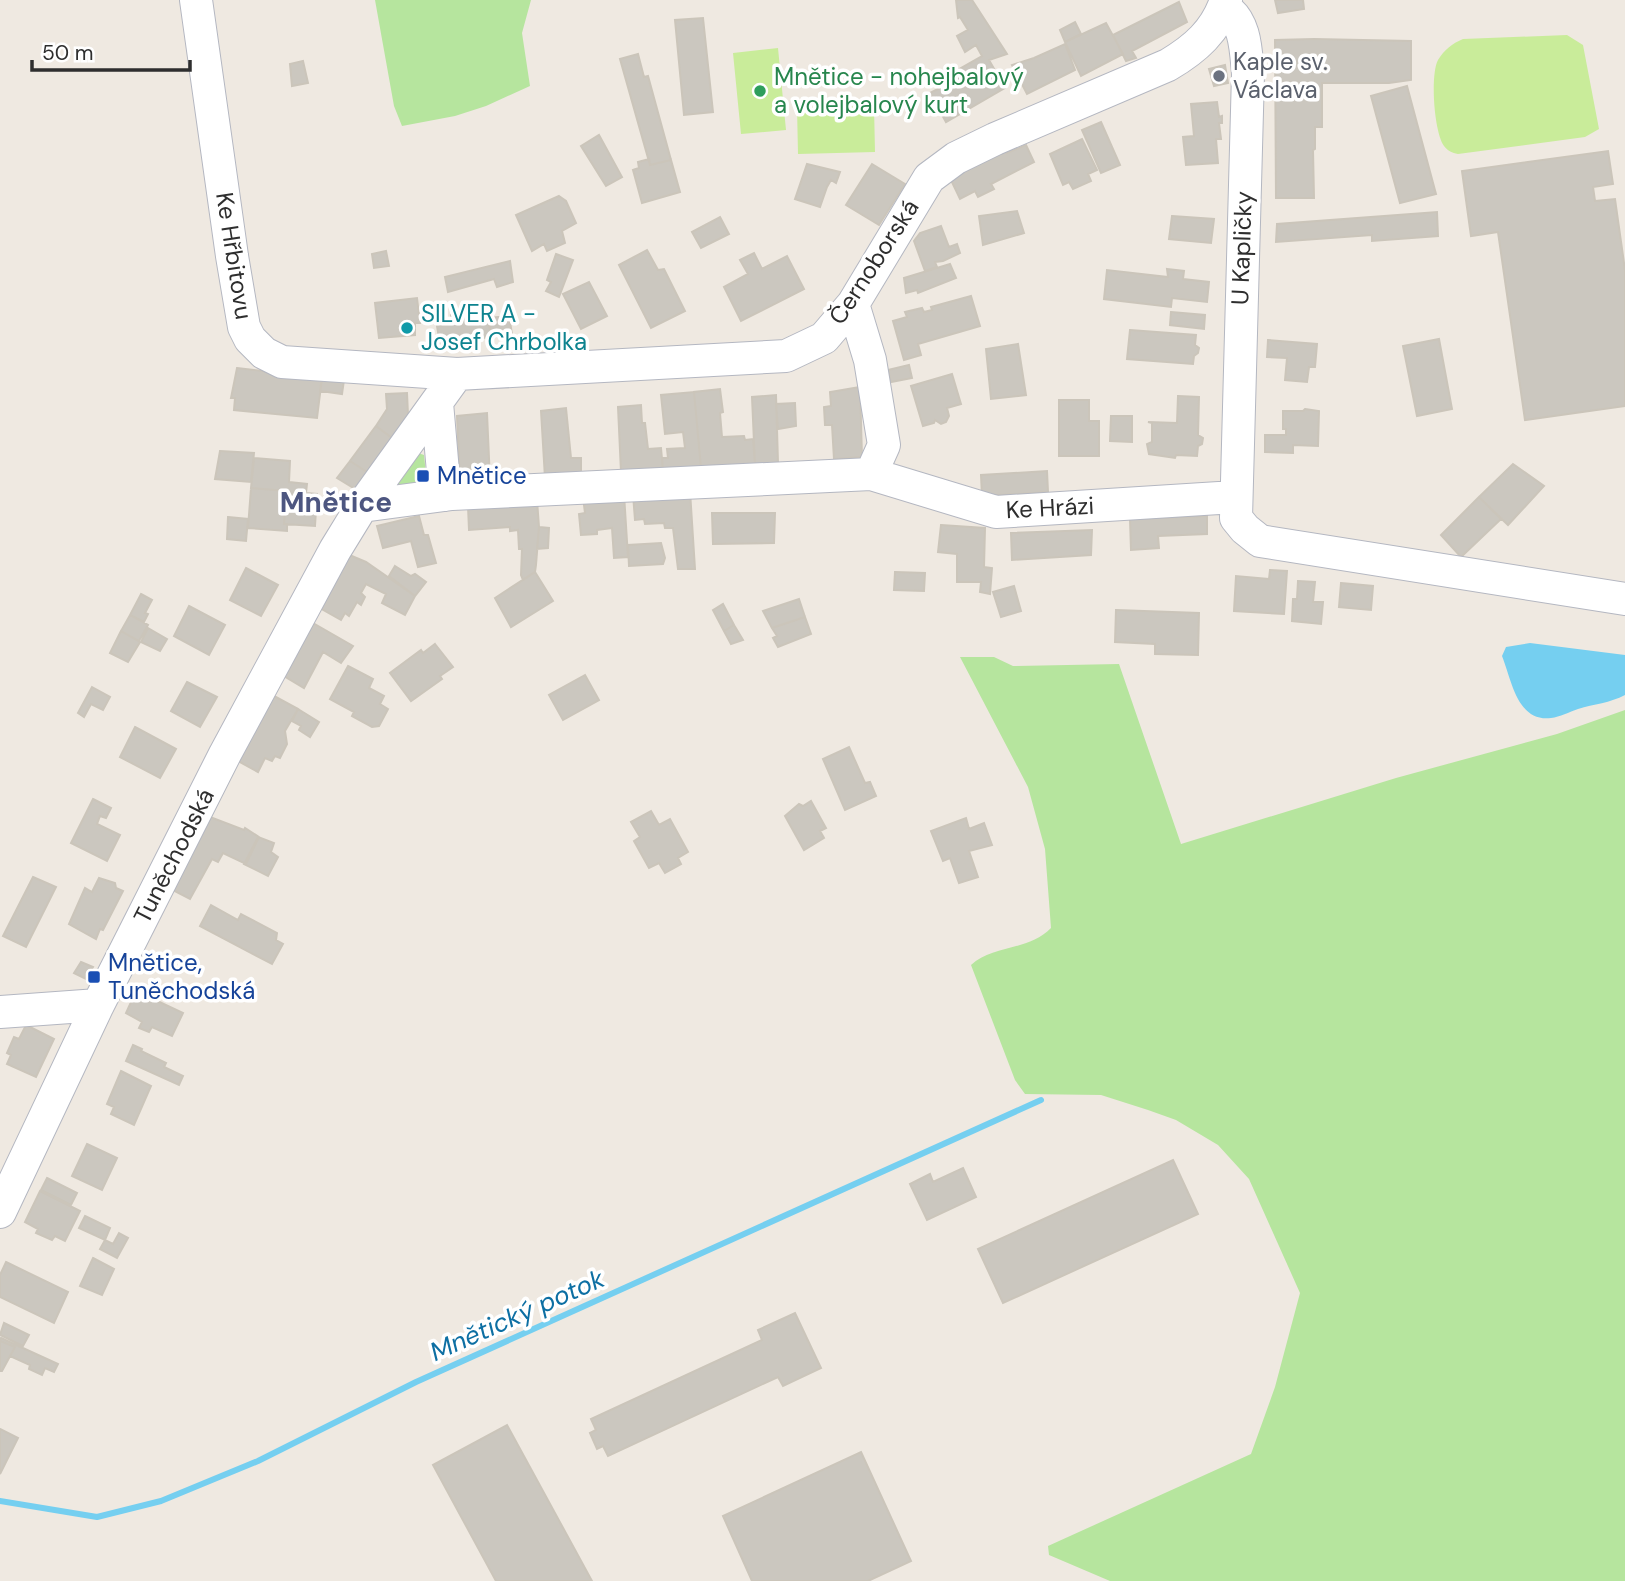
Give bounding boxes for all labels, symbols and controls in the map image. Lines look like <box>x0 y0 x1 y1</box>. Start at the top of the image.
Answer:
scale bar <box>32 28 189 72</box>
text: 50 m <box>42 39 93 67</box>
place label: Kaple sv. Václava <box>1233 46 1328 105</box>
place label: Mnětice - nohejbalový a volejbalový kurt <box>774 61 1024 120</box>
marker: Kaple sv. Václava <box>1211 68 1227 84</box>
marker: Mnětice - nohejbalový a volejbalový kurt <box>752 83 768 99</box>
street label: Ke Hřbitovu <box>209 190 260 322</box>
street label: U Kapličky <box>1224 190 1259 305</box>
street label: Černoborská <box>822 193 926 330</box>
place label: SILVER A - Josef Chrbolka <box>421 298 587 357</box>
marker: SILVER A - Josef Chrbolka <box>399 320 415 336</box>
place label: Mnětice <box>437 460 527 491</box>
marker: Mnětice <box>415 468 431 484</box>
district label: Mnětice <box>280 484 392 521</box>
street label: Ke Hrázi <box>1005 490 1095 525</box>
street label: Tuněchodská <box>126 783 221 928</box>
place label: Mnětice, Tuněchodská <box>108 947 255 1006</box>
marker: Mnětice, Tuněchodská <box>86 969 102 985</box>
water label: Mnětický potok <box>424 1261 610 1369</box>

